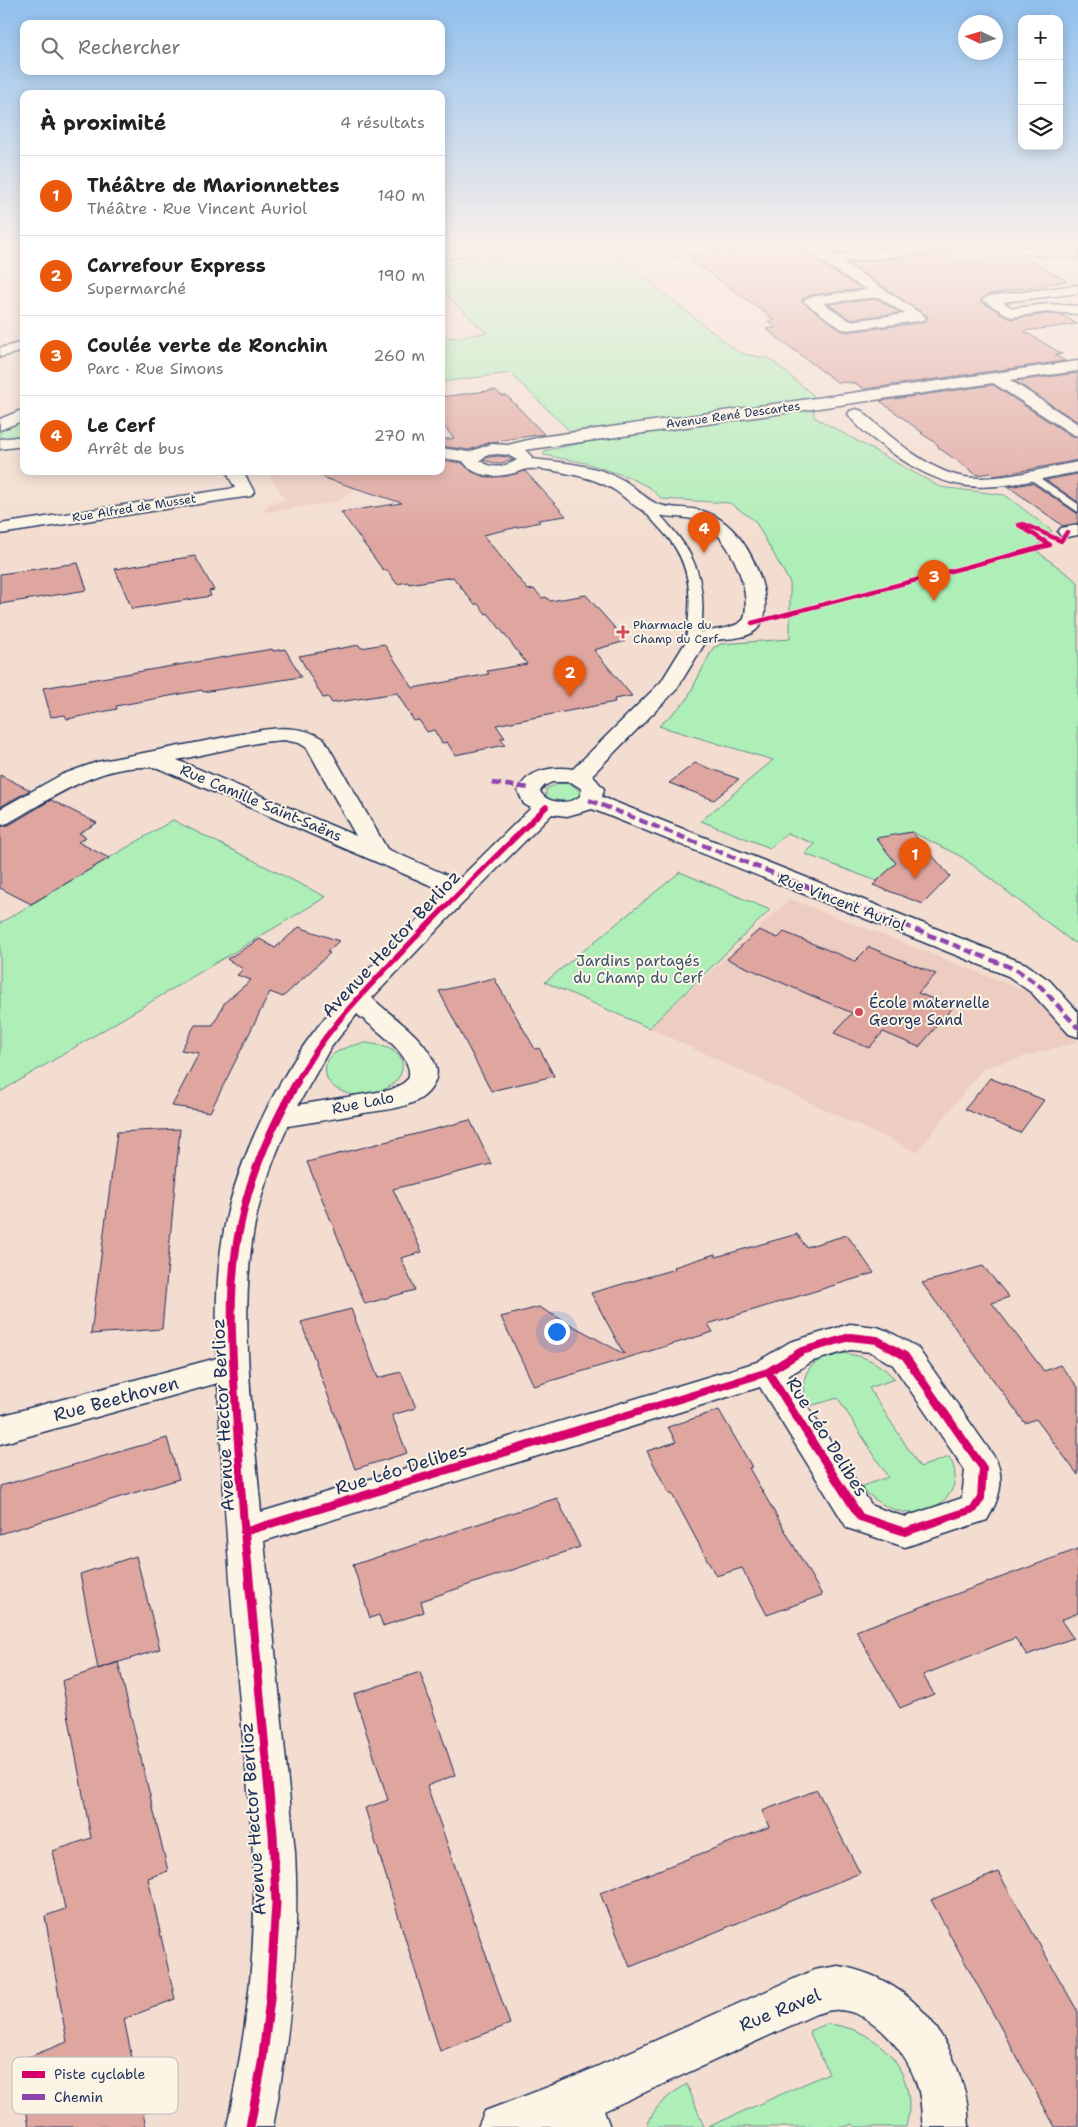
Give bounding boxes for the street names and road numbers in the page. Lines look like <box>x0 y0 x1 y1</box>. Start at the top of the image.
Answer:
street label: Avenue René Descartes <box>665 398 801 432</box>
street label: Rue Alfred de Musset <box>71 490 197 526</box>
street label: Rue Camille Saint-Saëns <box>177 760 345 846</box>
street label: Avenue Hector Berlioz <box>316 865 466 1023</box>
street label: Rue Vincent Auriol <box>775 868 909 936</box>
street label: Rue Lalo <box>330 1087 396 1119</box>
street label: Avenue Hector Berlioz <box>206 1318 240 1512</box>
street label: Rue Beethoven <box>51 1371 181 1427</box>
street label: Rue Léo Delibes <box>781 1373 873 1501</box>
street label: Rue Léo Delibes <box>332 1438 470 1500</box>
street label: Avenue Hector Berlioz <box>234 1722 272 1916</box>
street label: Rue Ravel <box>736 1983 825 2037</box>

